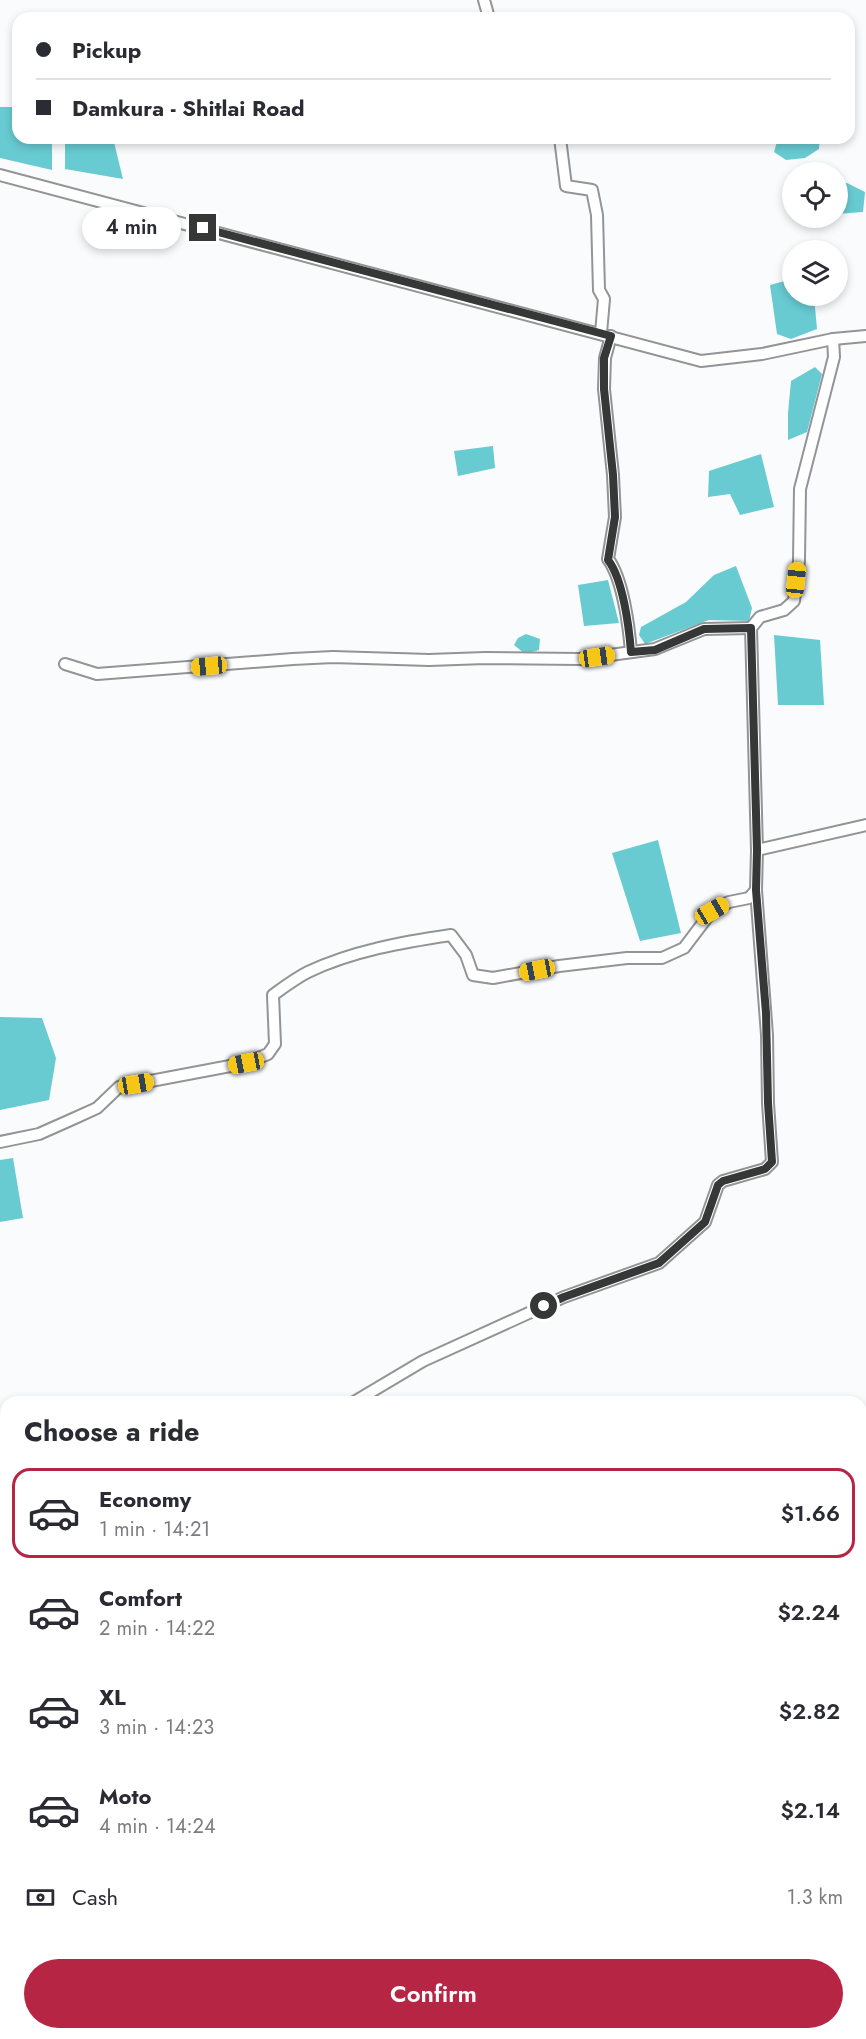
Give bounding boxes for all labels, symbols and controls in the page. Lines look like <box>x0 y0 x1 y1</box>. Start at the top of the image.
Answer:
text: Pickup <box>72 34 141 66</box>
text: Damkura - Shitlai Road <box>72 92 305 124</box>
map controls <box>782 162 848 306</box>
button: locate <box>782 162 848 228</box>
callout: 4 min <box>83 207 182 249</box>
text: 4 min <box>106 213 158 242</box>
route end <box>189 214 216 241</box>
button: layers <box>782 240 848 306</box>
car <box>785 561 807 599</box>
car <box>578 646 616 668</box>
car <box>190 655 228 677</box>
car <box>692 894 732 928</box>
car <box>518 958 556 982</box>
car <box>227 1051 265 1075</box>
car <box>117 1072 155 1096</box>
route start <box>530 1292 557 1319</box>
text: Choose a ride <box>24 1412 199 1451</box>
text: Economy <box>99 1483 191 1515</box>
icon: car <box>27 1486 81 1540</box>
text: $1.66 <box>781 1497 840 1529</box>
text: 1 min · 14:21 <box>99 1515 210 1544</box>
text: Comfort <box>99 1582 182 1614</box>
icon: car <box>27 1585 81 1639</box>
text: $2.24 <box>777 1596 840 1628</box>
text: 2 min · 14:22 <box>99 1614 215 1643</box>
text: XL <box>99 1681 126 1713</box>
icon: car <box>27 1684 81 1738</box>
text: $2.82 <box>779 1695 840 1727</box>
text: 3 min · 14:23 <box>99 1713 214 1742</box>
text: Moto <box>99 1780 152 1812</box>
icon: car <box>27 1783 81 1837</box>
text: $2.14 <box>780 1794 840 1826</box>
text: 4 min · 14:24 <box>99 1812 216 1841</box>
icon: cash <box>24 1881 57 1914</box>
text: Cash <box>72 1881 118 1913</box>
text: 1.3 km <box>787 1883 843 1912</box>
button: Confirm <box>24 1959 843 2028</box>

